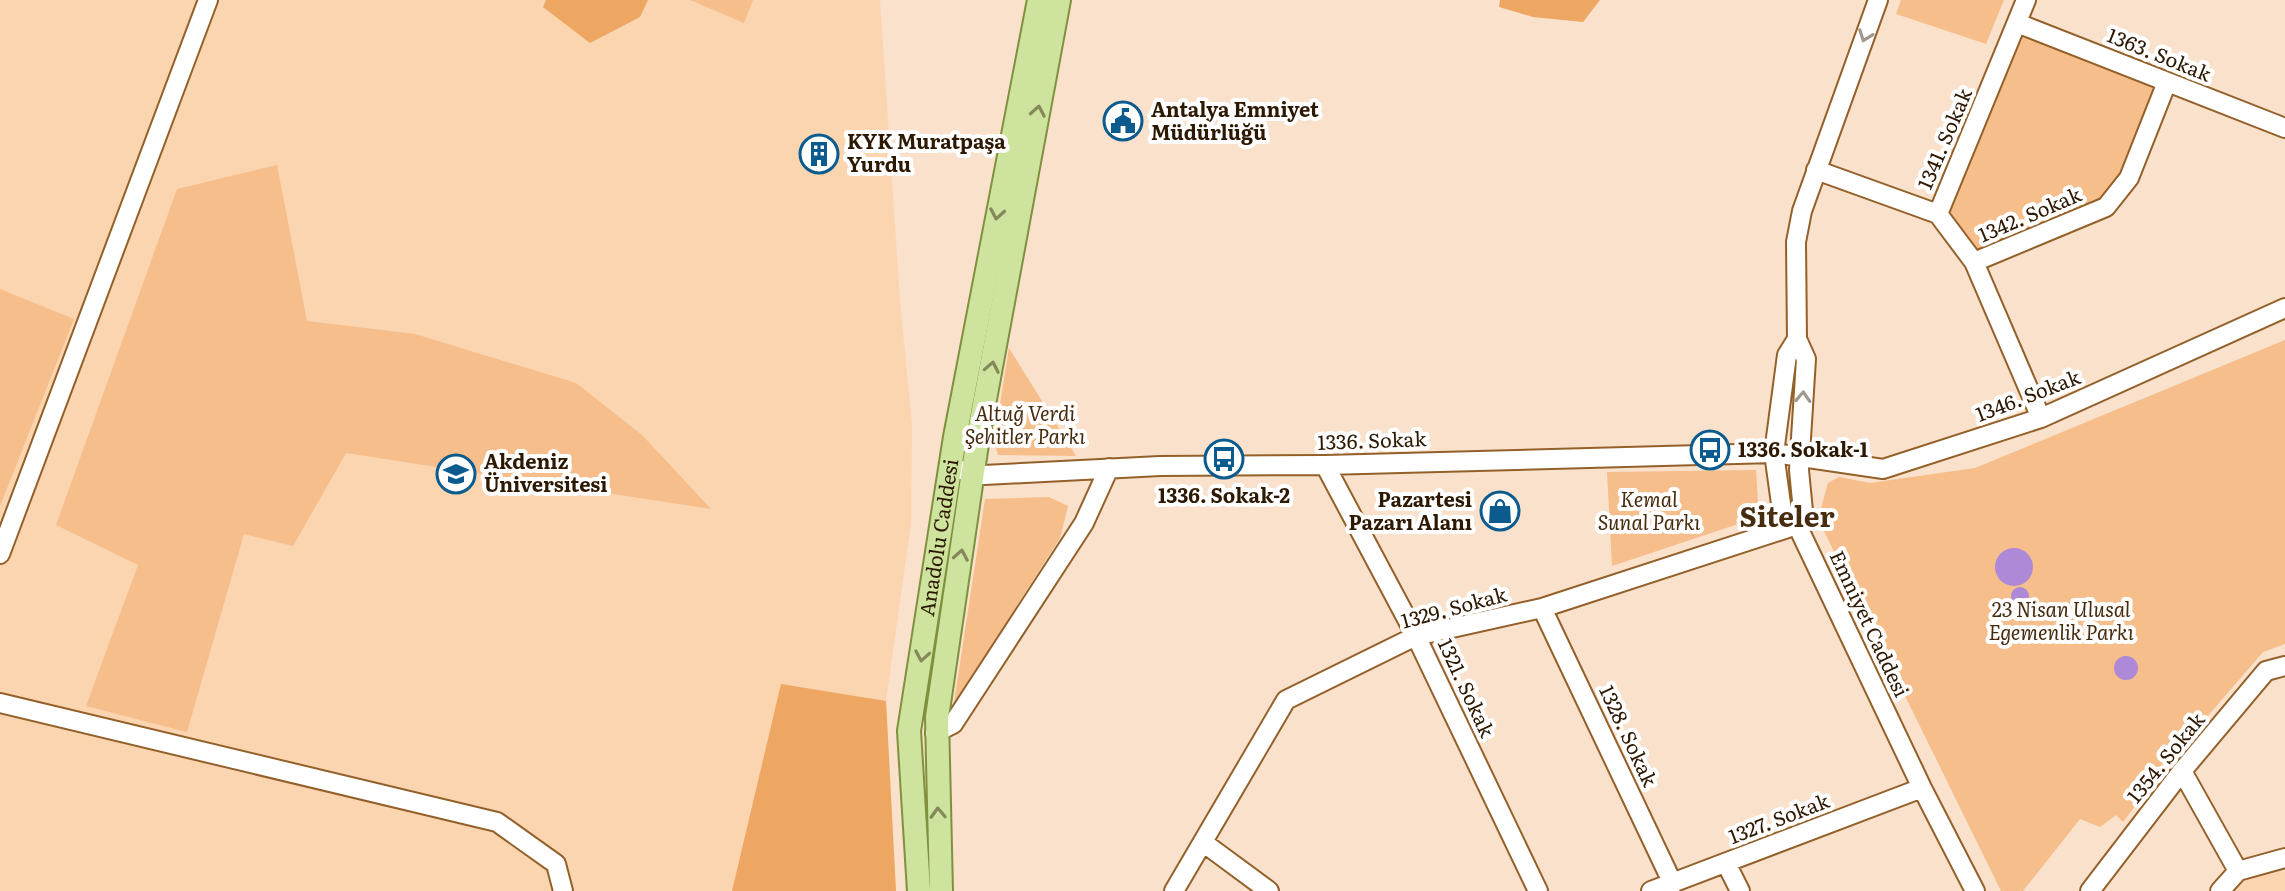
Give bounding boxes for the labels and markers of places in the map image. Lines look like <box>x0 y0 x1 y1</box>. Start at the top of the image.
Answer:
place label: Antalya Emniyet Müdürlüğü <box>1151 93 1319 146</box>
public building icon: Antalya Emniyet Müdürlüğü <box>1102 100 1144 142</box>
place label: KYK Muratpaşa Yurdu <box>847 125 1006 178</box>
building icon: KYK Muratpaşa Yurdu <box>798 133 840 175</box>
bus stop icon: 1336. Sokak-1 <box>1689 429 1731 471</box>
place label: 1336. Sokak-1 <box>1738 433 1868 463</box>
bus stop icon: 1336. Sokak-2 <box>1203 438 1245 480</box>
place label: Akdeniz Üniversitesi <box>484 445 608 498</box>
school or university icon: Akdeniz Üniversitesi <box>435 453 477 495</box>
place label: 1336. Sokak-2 <box>1158 479 1290 509</box>
place label: Pazartesi Pazarı Alanı <box>1349 483 1472 536</box>
shop icon: Pazartesi Pazarı Alanı <box>1479 490 1521 532</box>

